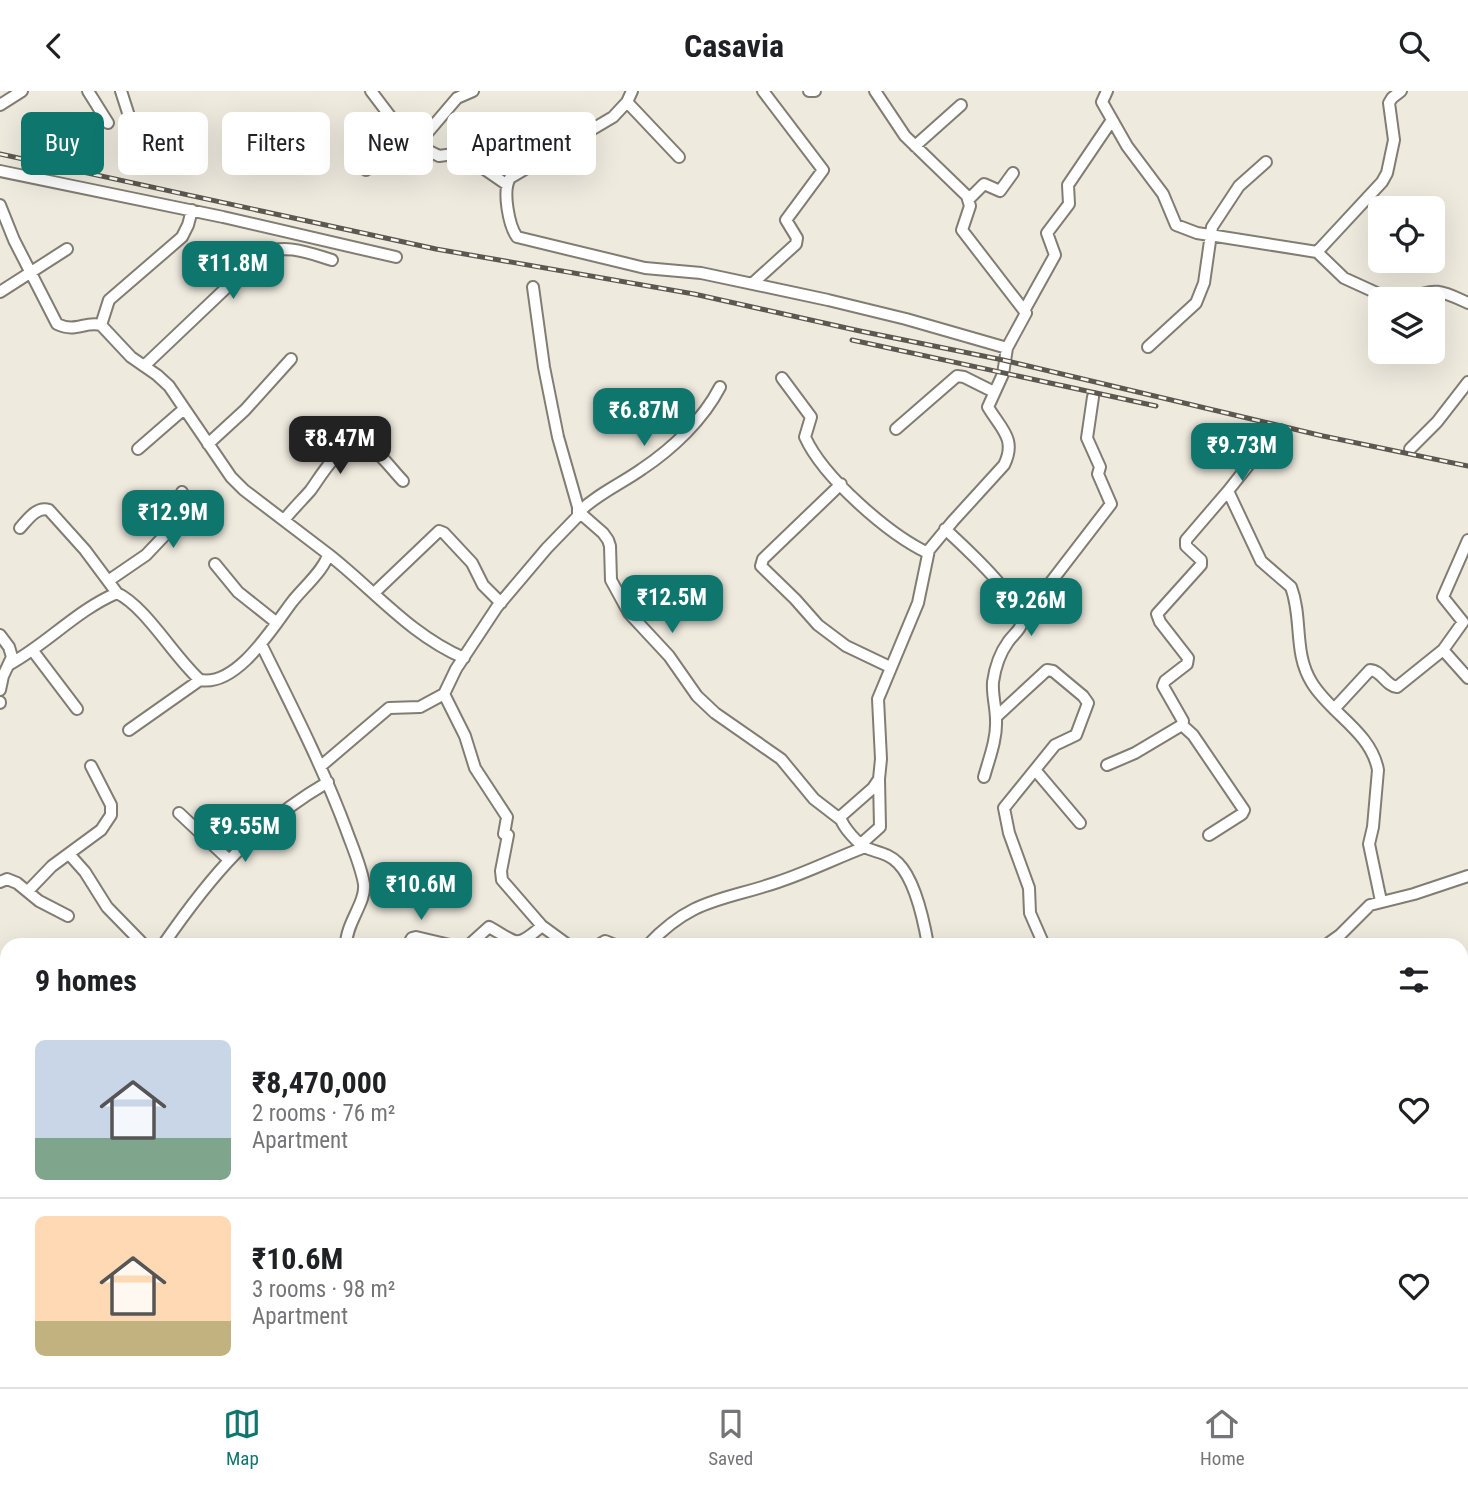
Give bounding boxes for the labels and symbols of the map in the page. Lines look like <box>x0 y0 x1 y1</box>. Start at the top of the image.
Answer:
pin: ₹11.8M <box>176 241 290 301</box>
pin: ₹6.87M <box>587 389 701 448</box>
pin: ₹8.47M <box>283 417 397 476</box>
pin: ₹9.73M <box>1185 423 1299 483</box>
pin: ₹12.9M <box>116 491 230 550</box>
pin: ₹12.5M <box>615 575 729 635</box>
pin: ₹9.26M <box>974 579 1088 638</box>
pin: ₹9.55M <box>188 805 302 864</box>
pin: ₹10.6M <box>364 863 478 922</box>

